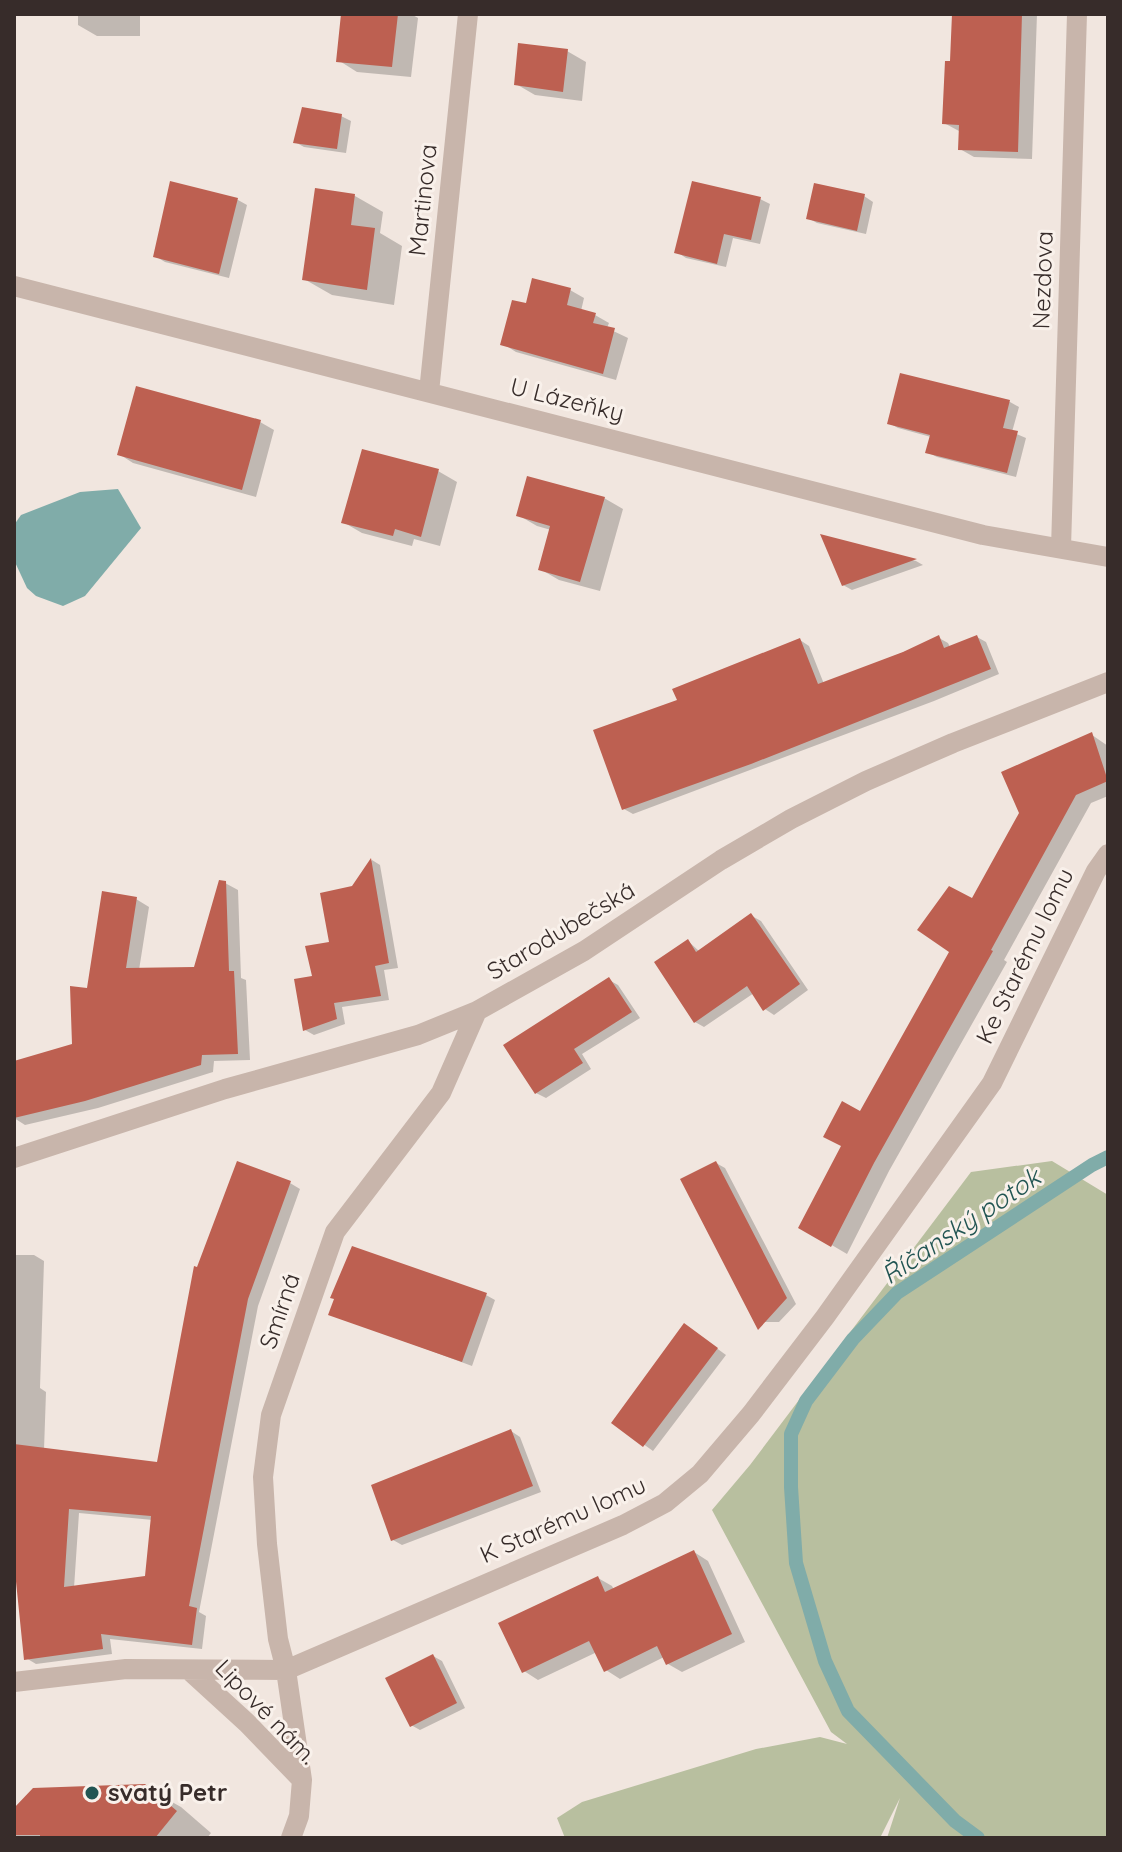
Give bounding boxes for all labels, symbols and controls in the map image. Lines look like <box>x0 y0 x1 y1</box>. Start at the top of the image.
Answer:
street label: Martinova <box>401 142 443 257</box>
street label: Nezdova <box>1025 230 1059 330</box>
street label: U Lázeňky <box>507 370 627 428</box>
street label: Ke Starému lomu <box>969 863 1080 1048</box>
street label: Starodubečská <box>481 874 640 986</box>
water label: Říčanský potok <box>875 1159 1048 1291</box>
street label: Smírná <box>252 1269 306 1353</box>
street label: K Starému lomu <box>475 1469 650 1569</box>
street label: Lipové nám. <box>209 1653 324 1770</box>
place label: svatý Petr <box>108 1777 227 1807</box>
marker: svatý Petr <box>83 1784 101 1802</box>

